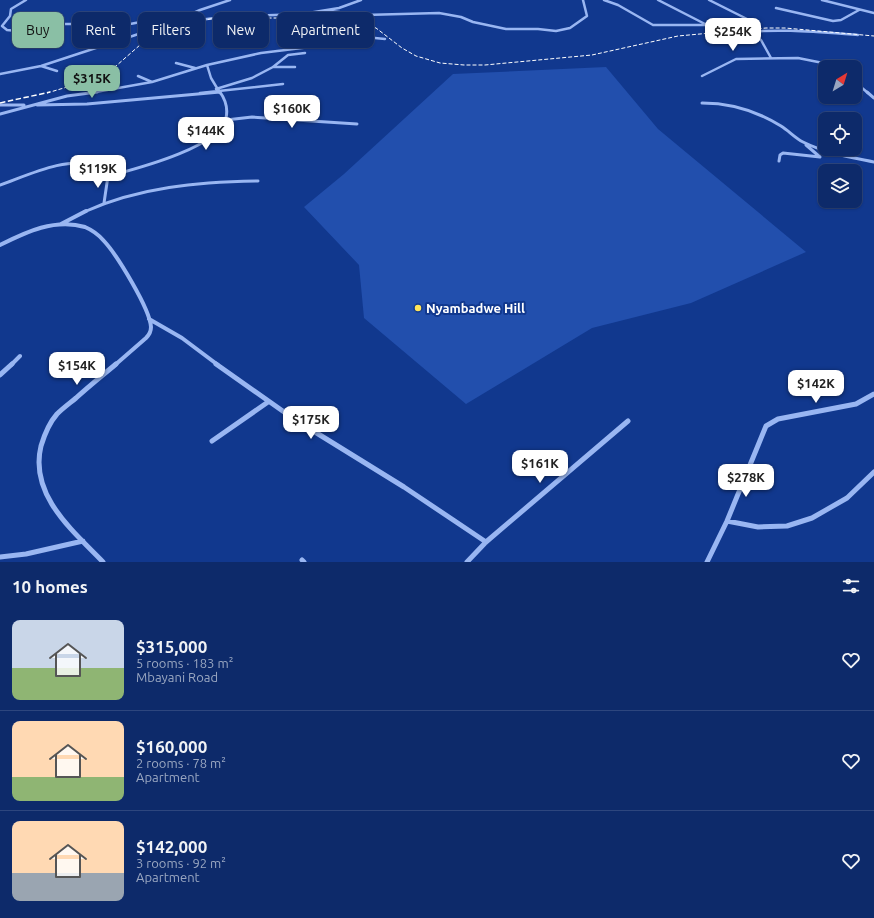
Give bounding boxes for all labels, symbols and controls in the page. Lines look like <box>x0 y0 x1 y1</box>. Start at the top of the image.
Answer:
chip: Buy <box>12 12 64 48</box>
chip: Rent <box>72 12 130 48</box>
chip: Filters <box>138 12 205 48</box>
chip: New <box>213 12 269 48</box>
chip: Apartment <box>277 12 374 48</box>
pin: $254K <box>705 18 761 52</box>
text: $254K <box>714 24 752 38</box>
north arrow <box>818 60 862 104</box>
map controls <box>818 60 862 208</box>
pin: $315K <box>64 65 120 99</box>
text: $315K <box>73 71 111 85</box>
pin: $160K <box>264 95 320 129</box>
text: $160K <box>273 101 311 115</box>
button: locate <box>818 112 862 156</box>
pin: $144K <box>178 117 234 151</box>
text: $144K <box>187 123 225 137</box>
pin: $119K <box>70 155 126 189</box>
text: $119K <box>79 161 117 175</box>
button: layers <box>818 164 862 208</box>
place label: Nyambadwe Hill <box>426 301 525 315</box>
marker: Nyambadwe Hill <box>413 303 423 313</box>
pin: $154K <box>49 352 105 386</box>
text: $154K <box>58 358 96 372</box>
pin: $142K <box>788 370 844 404</box>
text: $142K <box>797 376 835 390</box>
pin: $175K <box>283 406 339 440</box>
text: $175K <box>292 412 330 426</box>
pin: $161K <box>512 450 568 484</box>
text: $161K <box>521 456 559 470</box>
pin: $278K <box>718 464 774 498</box>
text: $278K <box>727 470 765 484</box>
icon: filters <box>840 575 862 597</box>
text: 10 homes <box>12 577 88 596</box>
icon: home <box>44 636 92 684</box>
text: $315,000 <box>136 637 207 656</box>
icon: heart <box>840 649 862 671</box>
text: 5 rooms · 183 m² <box>136 656 233 670</box>
text: Mbayani Road <box>136 670 218 684</box>
icon: home <box>44 737 92 785</box>
text: $160,000 <box>136 737 207 756</box>
icon: heart <box>840 750 862 772</box>
text: 2 rooms · 78 m² <box>136 756 226 770</box>
text: Apartment <box>136 770 200 784</box>
icon: home <box>44 837 92 885</box>
text: $142,000 <box>136 837 207 856</box>
icon: heart <box>840 850 862 872</box>
text: 3 rooms · 92 m² <box>136 856 226 870</box>
text: Apartment <box>136 870 200 884</box>

